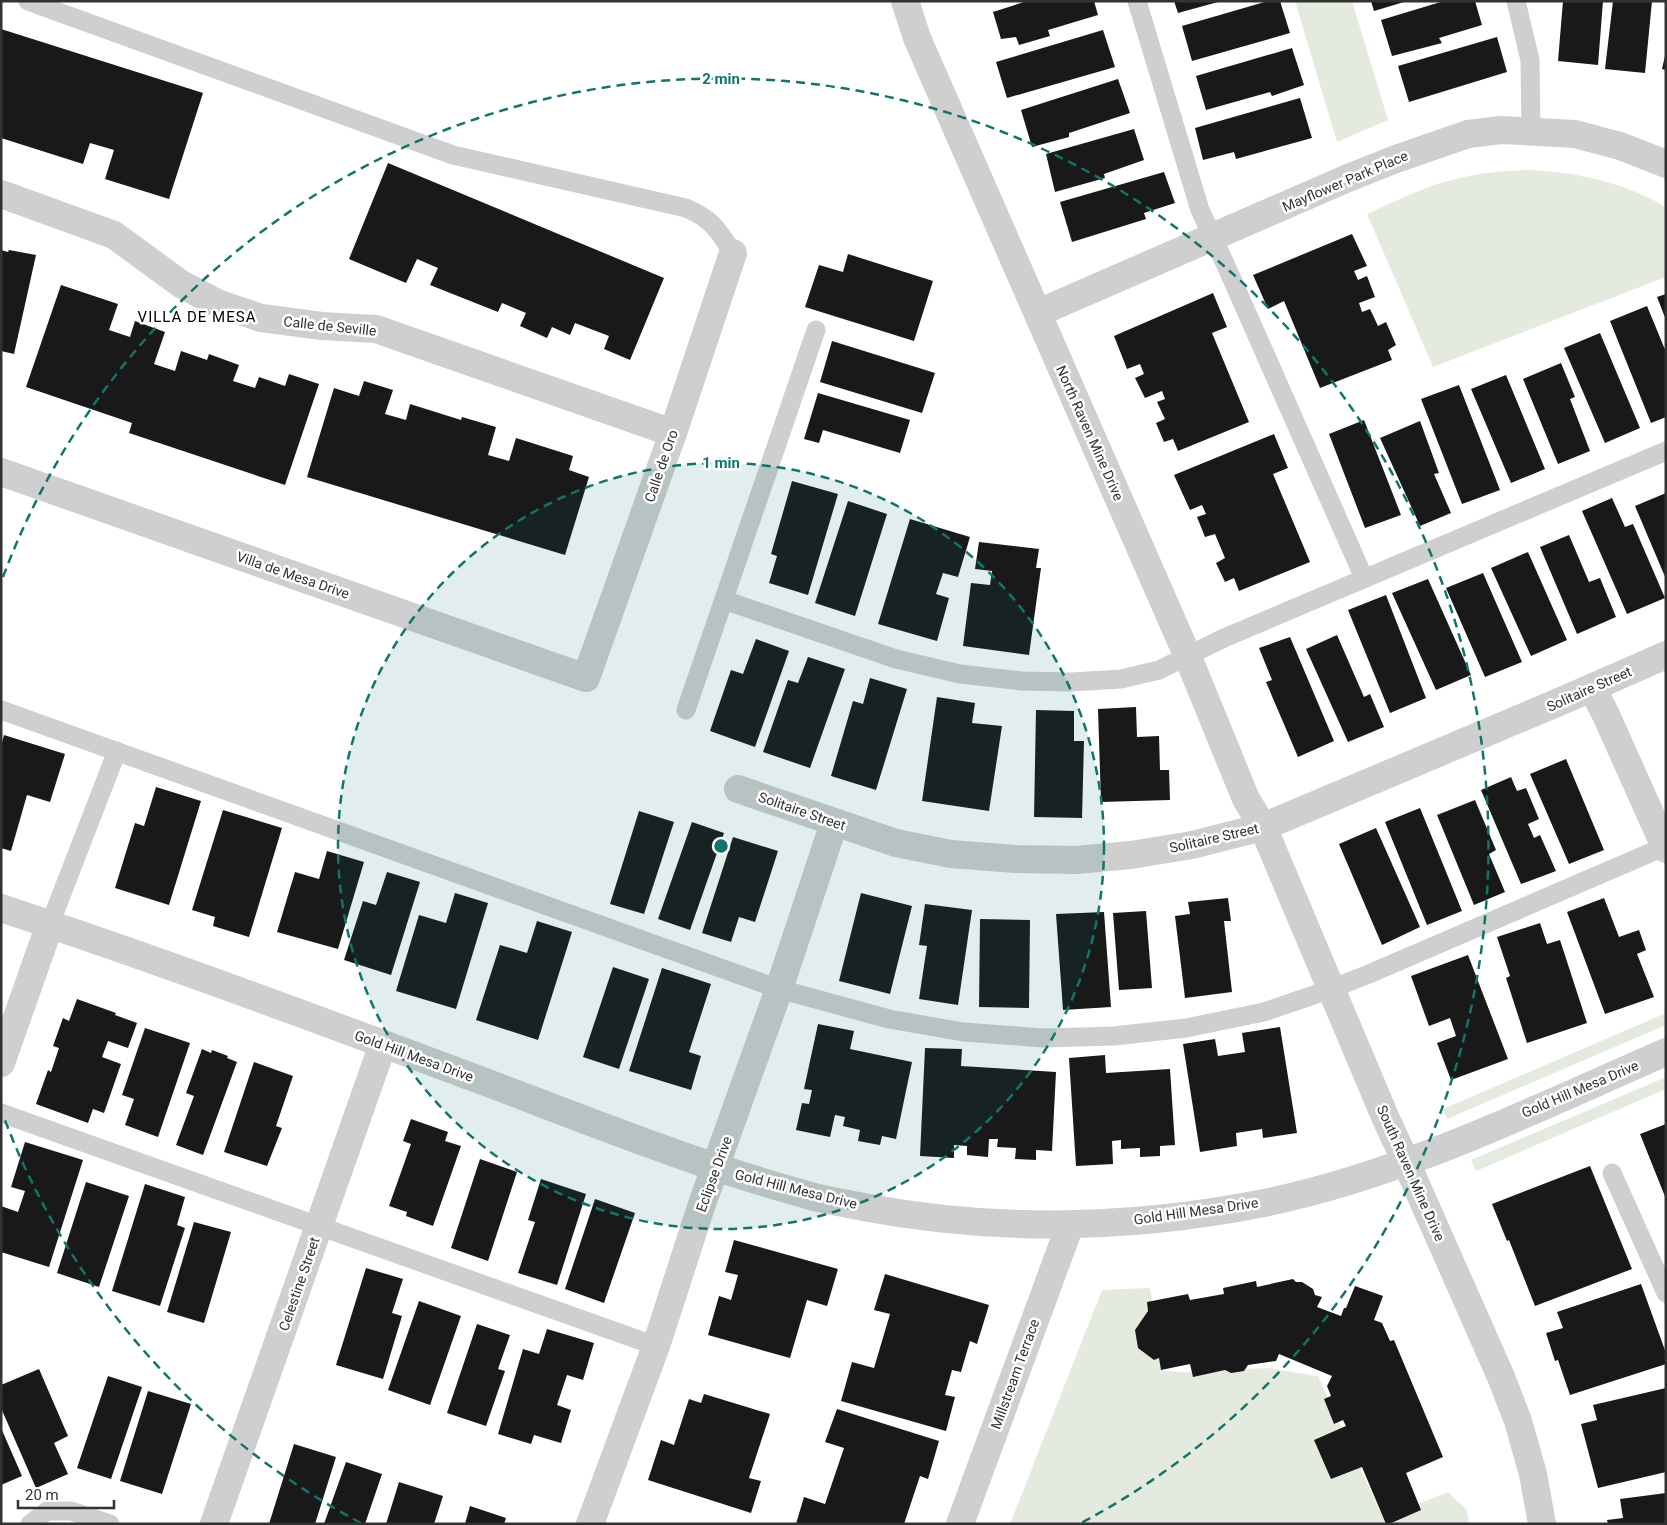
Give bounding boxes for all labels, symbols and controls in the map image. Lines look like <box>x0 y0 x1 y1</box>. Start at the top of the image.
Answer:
text: 2 min <box>702 70 740 88</box>
street label: Mayflower Park Place <box>1280 147 1410 215</box>
district label: VILLA DE MESA <box>138 308 256 326</box>
street label: Calle de Seville <box>283 313 377 339</box>
street label: North Raven Mine Drive <box>1053 363 1127 503</box>
street label: Calle de Oro <box>641 428 681 504</box>
text: 1 min <box>702 454 740 472</box>
street label: Villa de Mesa Drive <box>234 548 352 602</box>
street label: Solitaire Street <box>1544 663 1634 715</box>
street label: Solitaire Street <box>756 789 848 834</box>
street label: Solitaire Street <box>1168 820 1261 856</box>
centre of rings <box>712 837 730 855</box>
street label: Gold Hill Mesa Drive <box>352 1027 476 1085</box>
street label: Gold Hill Mesa Drive <box>1519 1057 1641 1121</box>
street label: South Raven Mine Drive <box>1374 1103 1448 1243</box>
street label: Eclipse Drive <box>693 1134 735 1214</box>
street label: Gold Hill Mesa Drive <box>733 1166 859 1212</box>
street label: Gold Hill Mesa Drive <box>1133 1194 1259 1228</box>
street label: Celestine Street <box>275 1235 323 1333</box>
street label: Millstream Terrace <box>988 1317 1042 1431</box>
scale bar <box>18 1478 114 1510</box>
text: 20 m <box>25 1486 59 1504</box>

